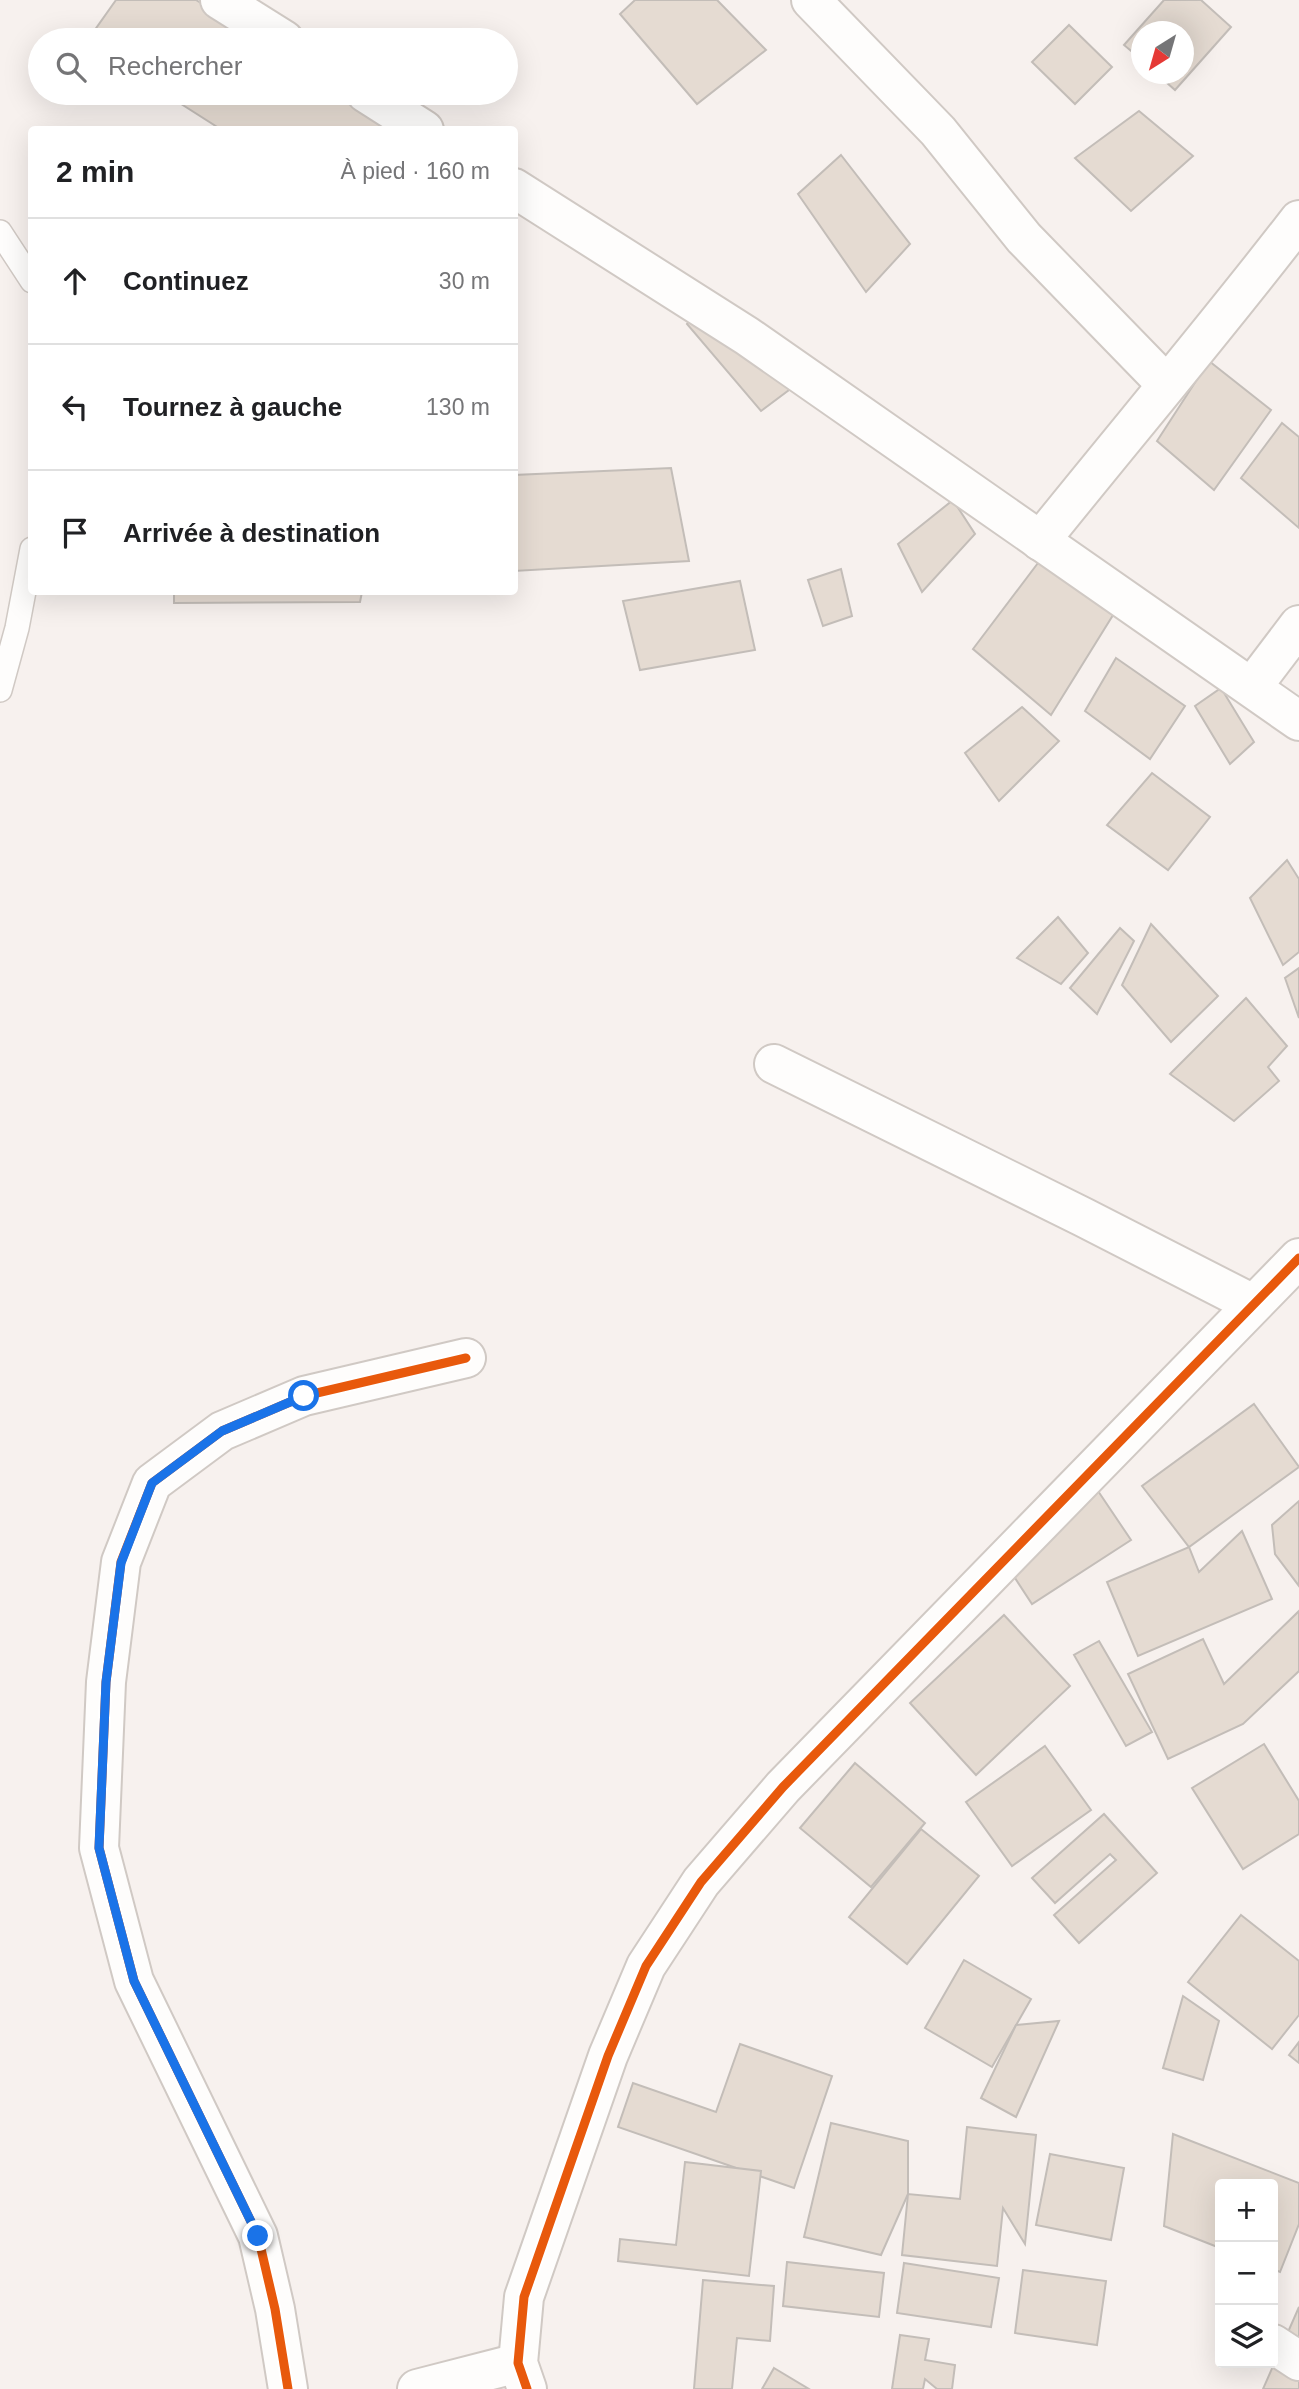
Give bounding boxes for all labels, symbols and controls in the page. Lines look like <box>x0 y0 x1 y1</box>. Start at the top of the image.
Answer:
north arrow <box>1131 21 1194 84</box>
search box <box>28 28 518 105</box>
icon: search <box>52 48 90 86</box>
text: Rechercher <box>108 51 242 81</box>
text: 2 min <box>56 155 134 188</box>
text: À pied · 160 m <box>340 158 490 184</box>
icon: ahead <box>56 262 94 300</box>
text: Continuez <box>123 266 249 296</box>
text: 30 m <box>439 268 490 294</box>
icon: left <box>56 388 94 426</box>
text: Tournez à gauche <box>123 392 342 422</box>
text: 130 m <box>426 394 490 420</box>
icon: arrive <box>56 514 94 552</box>
text: Arrivée à destination <box>123 518 380 548</box>
route start <box>288 1380 319 1411</box>
map controls <box>1215 2179 1278 2368</box>
button: + <box>1215 2179 1278 2242</box>
route end <box>242 2220 273 2251</box>
button: − <box>1215 2242 1278 2305</box>
button: layers <box>1215 2305 1278 2368</box>

